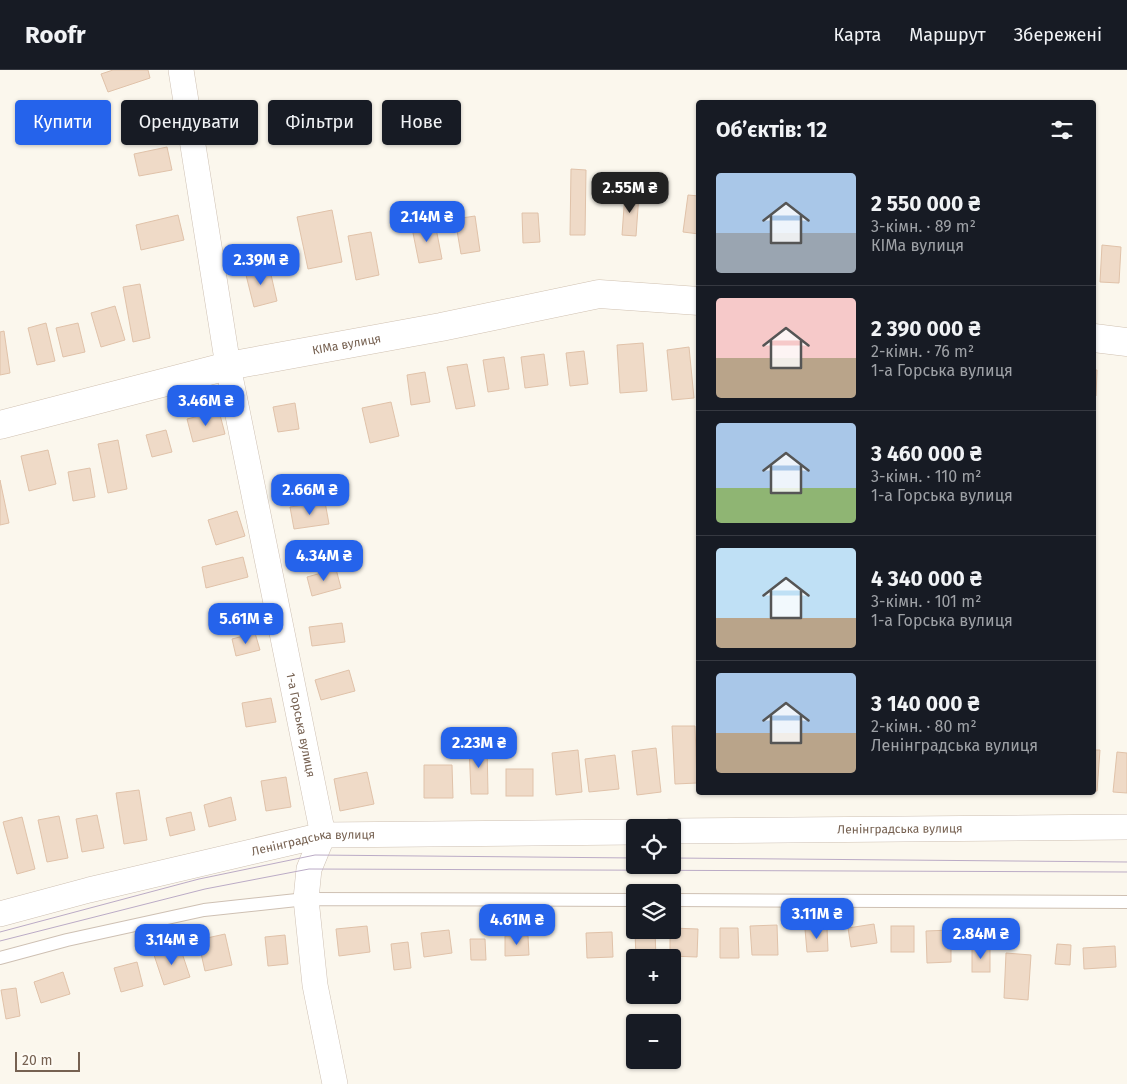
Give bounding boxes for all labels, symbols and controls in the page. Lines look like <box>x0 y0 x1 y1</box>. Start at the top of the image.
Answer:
text: Roofr <box>25 21 86 49</box>
text: Карта <box>834 24 881 46</box>
text: Маршрут <box>909 24 986 46</box>
text: Збережені <box>1014 24 1102 46</box>
chip: Купити <box>15 100 111 145</box>
chip: Орендувати <box>121 100 258 145</box>
chip: Фільтри <box>268 100 372 145</box>
chip: Нове <box>382 100 461 145</box>
icon: filters <box>1048 116 1076 144</box>
text: Об’єктів: 12 <box>716 117 827 143</box>
pin: 2.55M ₴ <box>584 172 676 214</box>
text: 2.55M ₴ <box>603 178 657 197</box>
text: 2 550 000 ₴ <box>871 191 980 217</box>
icon: home <box>756 193 816 253</box>
pin: 2.14M ₴ <box>381 200 473 243</box>
text: 2.14M ₴ <box>401 207 453 226</box>
text: 3-кімн. · 89 m² <box>871 217 976 236</box>
text: КІМа вулиця <box>871 236 964 255</box>
pin: 2.39M ₴ <box>215 244 307 286</box>
text: 2.39M ₴ <box>233 250 289 269</box>
text: 2 390 000 ₴ <box>871 316 980 342</box>
icon: home <box>756 318 816 378</box>
street label: КІМа вулиця <box>311 331 382 357</box>
text: 2-кімн. · 76 m² <box>871 342 974 361</box>
text: 1-а Горська вулиця <box>871 361 1013 380</box>
pin: 3.46M ₴ <box>160 384 252 427</box>
text: 3.46M ₴ <box>178 391 234 410</box>
text: 3 460 000 ₴ <box>871 441 982 467</box>
icon: home <box>756 443 816 503</box>
text: 3-кімн. · 110 m² <box>871 467 981 486</box>
pin: 2.66M ₴ <box>264 474 356 516</box>
text: 2.66M ₴ <box>282 480 338 499</box>
text: 1-а Горська вулиця <box>871 486 1013 505</box>
pin: 4.34M ₴ <box>278 540 370 582</box>
text: 4.34M ₴ <box>296 546 352 565</box>
text: 4 340 000 ₴ <box>871 566 982 592</box>
icon: home <box>756 568 816 628</box>
text: 3-кімн. · 101 m² <box>871 592 981 611</box>
pin: 5.61M ₴ <box>200 602 292 645</box>
text: 5.61M ₴ <box>219 609 273 628</box>
text: 1-а Горська вулиця <box>871 611 1013 630</box>
street label: 1-а Горська вулиця <box>283 671 318 779</box>
text: 3 140 000 ₴ <box>871 691 980 717</box>
icon: home <box>756 693 816 753</box>
text: 2-кімн. · 80 m² <box>871 717 977 736</box>
pin: 2.23M ₴ <box>433 726 525 769</box>
text: 2.23M ₴ <box>452 733 506 752</box>
text: Ленінградська вулиця <box>871 736 1038 755</box>
map controls <box>626 819 681 1069</box>
button: locate <box>626 819 681 874</box>
street label: Ленінградська вулиця <box>837 821 963 837</box>
street label: Ленінградська вулиця <box>250 827 375 859</box>
button: layers <box>626 884 681 939</box>
pin: 3.11M ₴ <box>771 898 863 940</box>
pin: 4.61M ₴ <box>471 904 563 946</box>
text: 3.11M ₴ <box>792 904 842 923</box>
text: 4.61M ₴ <box>490 910 544 929</box>
pin: 2.84M ₴ <box>935 918 1027 960</box>
pin: 3.14M ₴ <box>126 924 218 966</box>
text: 2.84M ₴ <box>953 924 1009 943</box>
text: 3.14M ₴ <box>146 930 198 949</box>
button: + <box>626 949 681 1004</box>
button: − <box>626 1014 681 1069</box>
scale bar <box>15 1049 80 1072</box>
text: 20 m <box>22 1052 52 1069</box>

